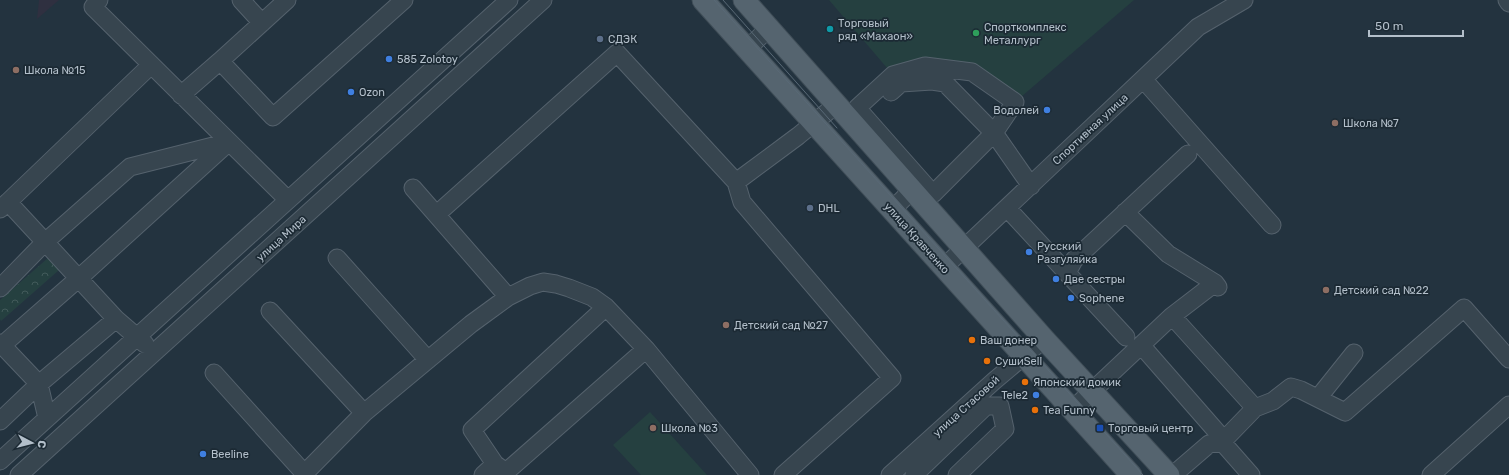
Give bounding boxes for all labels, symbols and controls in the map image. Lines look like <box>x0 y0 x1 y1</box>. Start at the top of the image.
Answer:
scale bar <box>1369 12 1463 38</box>
place label: Торговый ряд «Махаон» <box>838 17 913 43</box>
text: 50 m <box>1375 19 1403 33</box>
place label: Спорткомплекс Металлург <box>984 21 1067 47</box>
marker: Торговый ряд «Махаон» <box>825 24 835 34</box>
marker: Спорткомплекс Металлург <box>971 28 981 38</box>
place label: СДЭК <box>608 33 637 46</box>
marker: СДЭК <box>595 34 605 44</box>
place label: 585 Zolotoy <box>397 53 458 66</box>
marker: 585 Zolotoy <box>384 54 394 64</box>
place label: Школа №15 <box>24 64 86 77</box>
marker: Школа №15 <box>11 65 21 75</box>
place label: Ozon <box>359 86 385 99</box>
marker: Ozon <box>346 87 356 97</box>
street label: Спортивная улица <box>1050 91 1131 168</box>
place label: Водолей <box>993 104 1039 117</box>
marker: Водолей <box>1042 105 1052 115</box>
place label: Школа №7 <box>1343 117 1399 130</box>
marker: Школа №7 <box>1330 118 1340 128</box>
street label: улица Кравченко <box>881 200 952 277</box>
place label: DHL <box>818 202 840 215</box>
marker: DHL <box>805 203 815 213</box>
street label: улица Мира <box>254 213 309 264</box>
place label: Русский Разгуляйка <box>1037 240 1097 266</box>
marker: Русский Разгуляйка <box>1024 247 1034 257</box>
place label: Две сестры <box>1064 273 1125 286</box>
marker: Две сестры <box>1051 274 1061 284</box>
place label: Детский сад №22 <box>1334 284 1429 297</box>
marker: Детский сад №22 <box>1321 285 1331 295</box>
place label: Sophene <box>1079 292 1124 305</box>
marker: Sophene <box>1066 293 1076 303</box>
place label: Детский сад №27 <box>734 319 828 332</box>
marker: Детский сад №27 <box>721 320 731 330</box>
place label: Ваш донер <box>980 334 1037 347</box>
marker: Ваш донер <box>967 335 977 345</box>
place label: СушиSell <box>995 355 1042 368</box>
marker: СушиSell <box>982 356 992 366</box>
street label: улица Стасовой <box>930 373 1002 440</box>
place label: Японский домик <box>1033 376 1121 389</box>
marker: Японский домик <box>1020 377 1030 387</box>
place label: Tele2 <box>1001 389 1028 402</box>
marker: Tele2 <box>1031 390 1041 400</box>
place label: Tea Funny <box>1043 404 1095 417</box>
marker: Tea Funny <box>1030 405 1040 415</box>
place label: Школа №3 <box>661 422 718 435</box>
place label: Торговый центр <box>1108 422 1193 435</box>
north arrow <box>12 423 52 463</box>
marker: Школа №3 <box>648 423 658 433</box>
marker: Торговый центр <box>1095 423 1105 433</box>
text: С <box>34 440 48 449</box>
place label: Beeline <box>211 448 249 461</box>
marker: Beeline <box>198 449 208 459</box>

